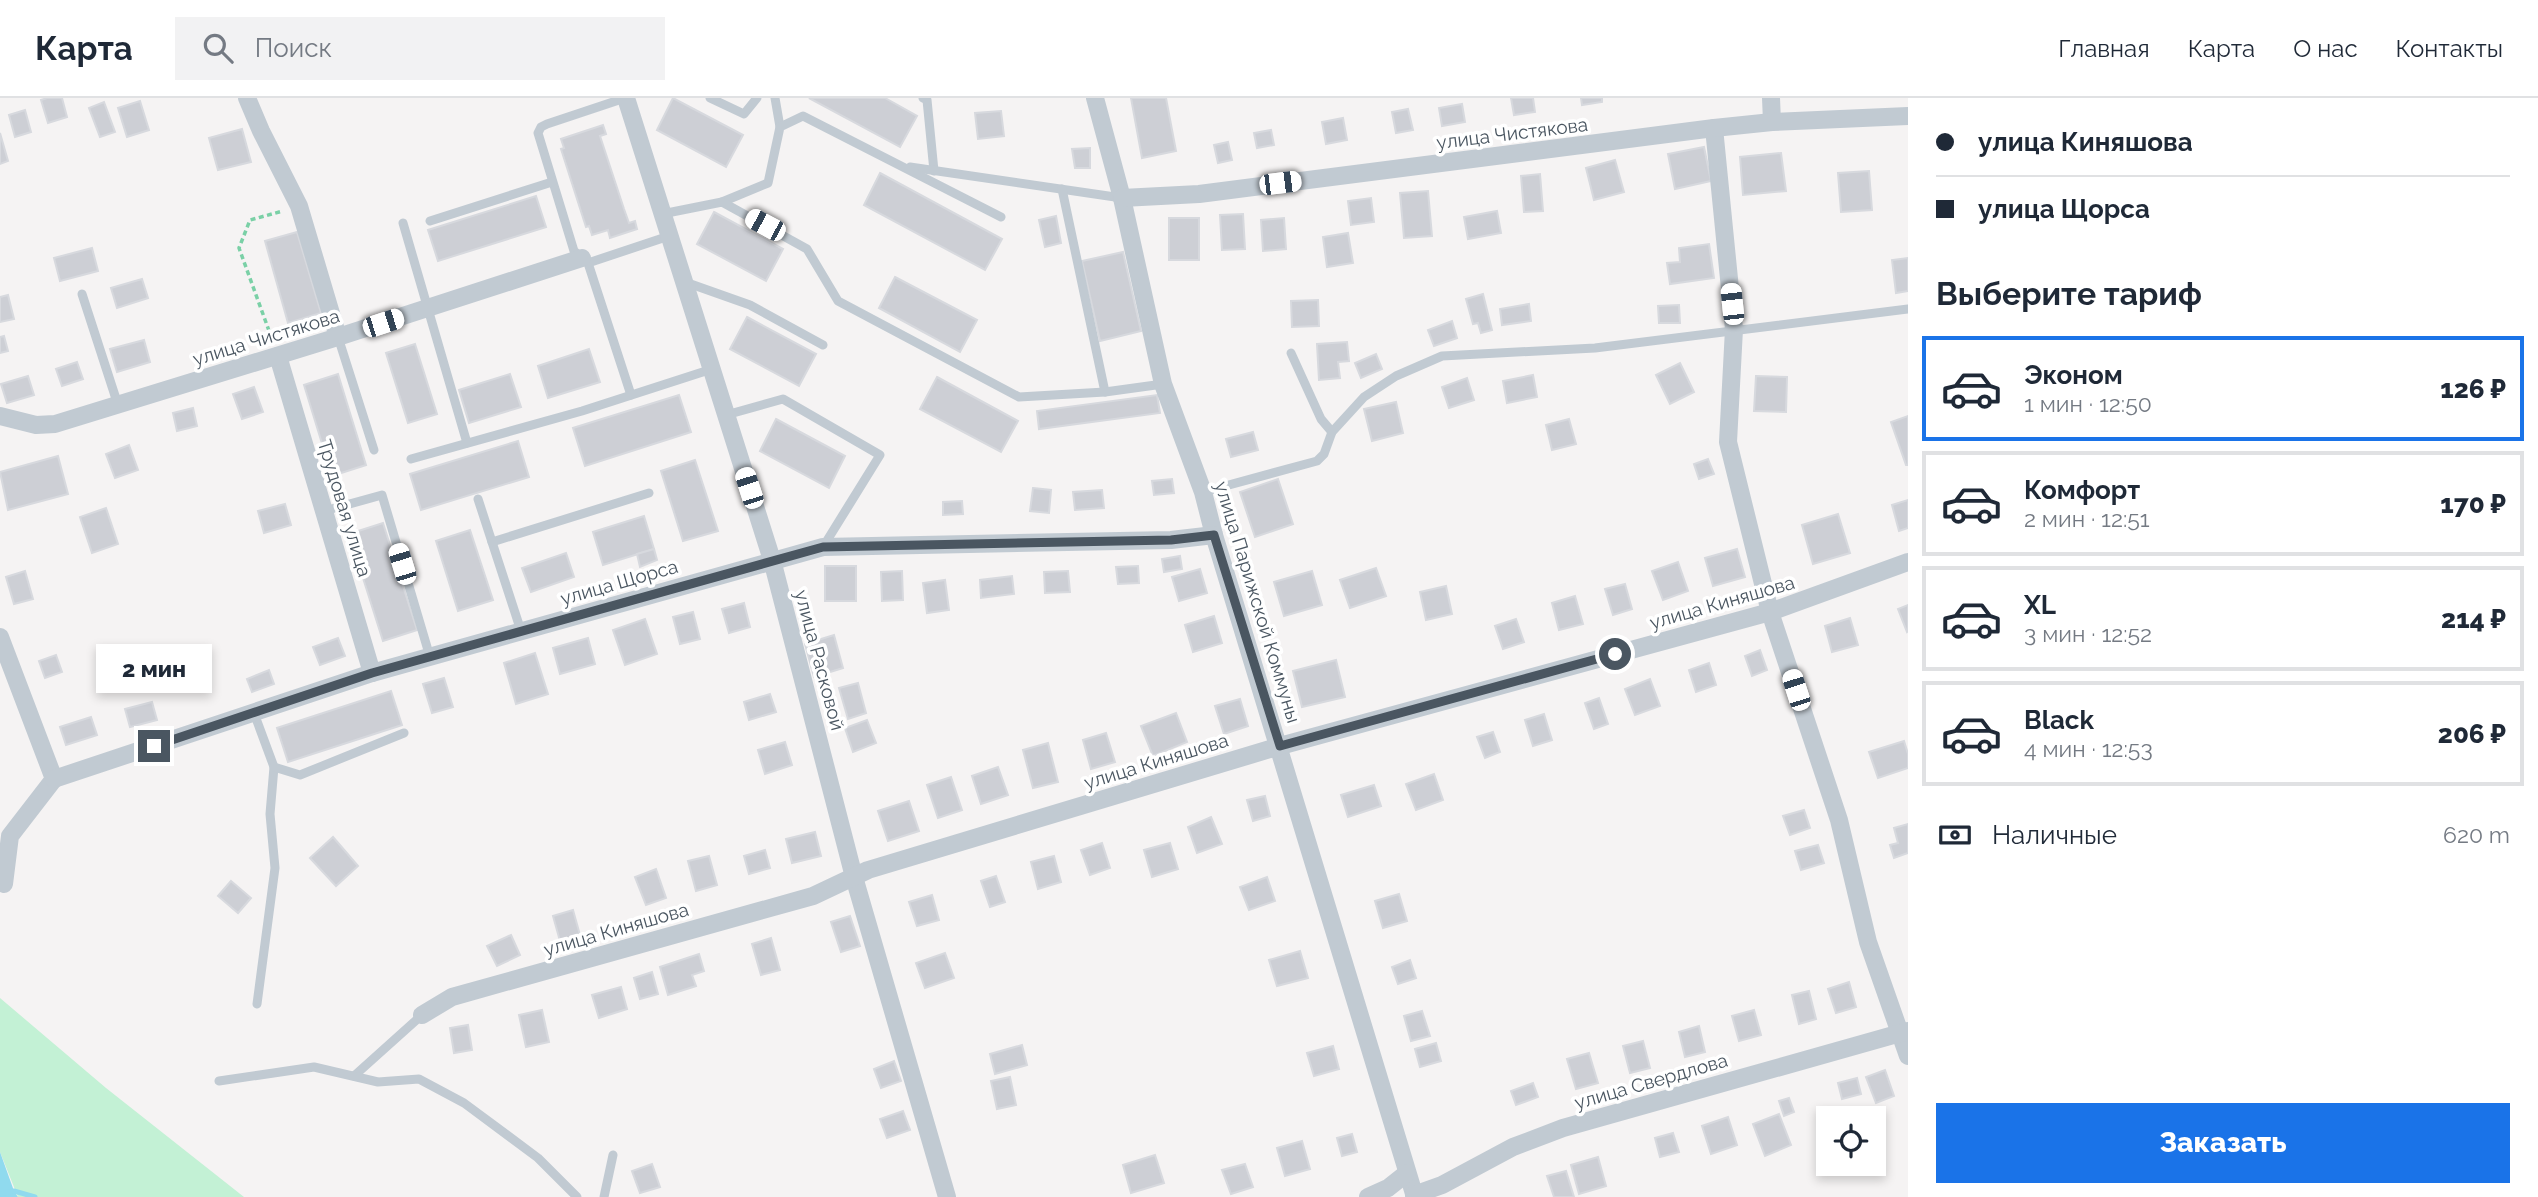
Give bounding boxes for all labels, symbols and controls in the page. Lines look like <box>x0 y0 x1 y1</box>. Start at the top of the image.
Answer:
search box <box>175 17 665 80</box>
text: Карта <box>35 29 133 68</box>
icon: search <box>199 29 237 67</box>
text: Поиск <box>255 33 332 63</box>
text: Главная <box>2058 34 2150 63</box>
text: Карта <box>2188 34 2255 63</box>
text: О нас <box>2293 34 2358 63</box>
text: Контакты <box>2396 34 2503 63</box>
street label: улица Чистякова <box>1435 113 1589 153</box>
text: улица Киняшова <box>1978 127 2193 157</box>
car <box>1258 170 1303 196</box>
text: улица Щорса <box>1978 194 2150 224</box>
car <box>742 206 789 244</box>
text: Выберите тариф <box>1936 275 2202 312</box>
car <box>1720 282 1745 326</box>
street label: улица Чистякова <box>190 304 342 370</box>
car <box>360 307 407 339</box>
icon: car <box>1940 357 2003 420</box>
text: Эконом <box>2024 360 2123 390</box>
text: 126 ₽ <box>2440 374 2506 404</box>
text: 1 мин · 12:50 <box>2024 390 2152 417</box>
street label: Трудовая улица <box>314 437 376 579</box>
car <box>733 465 766 511</box>
icon: car <box>1940 472 2003 535</box>
text: Комфорт <box>2024 475 2140 505</box>
street label: улица Парижской Коммуны <box>1211 479 1305 725</box>
text: 170 ₽ <box>2440 489 2506 519</box>
text: 2 мин · 12:51 <box>2024 505 2150 532</box>
car <box>386 541 419 587</box>
street label: улица Щорса <box>558 555 680 609</box>
street label: улица Киняшова <box>1647 571 1797 633</box>
street label: улица Расковой <box>791 587 849 733</box>
icon: car <box>1940 587 2003 650</box>
text: XL <box>2024 590 2056 620</box>
text: 214 ₽ <box>2441 604 2506 634</box>
text: 3 мин · 12:52 <box>2024 620 2152 647</box>
route start <box>1599 638 1631 670</box>
callout: 2 мин <box>96 644 212 694</box>
text: 2 мин <box>122 655 186 682</box>
car <box>1780 667 1813 713</box>
icon: car <box>1940 702 2003 765</box>
text: Black <box>2024 705 2094 735</box>
text: 206 ₽ <box>2438 719 2506 749</box>
street label: улица Киняшова <box>1081 729 1231 793</box>
route end <box>138 730 170 762</box>
text: 4 мин · 12:53 <box>2024 735 2153 762</box>
icon: cash <box>1936 816 1974 854</box>
text: Наличные <box>1992 820 2117 850</box>
text: 620 m <box>2443 821 2510 848</box>
street label: улица Киняшова <box>541 898 691 960</box>
street label: улица Свердлова <box>1572 1049 1730 1113</box>
button: Заказать <box>1936 1103 2510 1183</box>
map controls <box>1816 1106 1886 1176</box>
button: locate <box>1816 1106 1886 1176</box>

